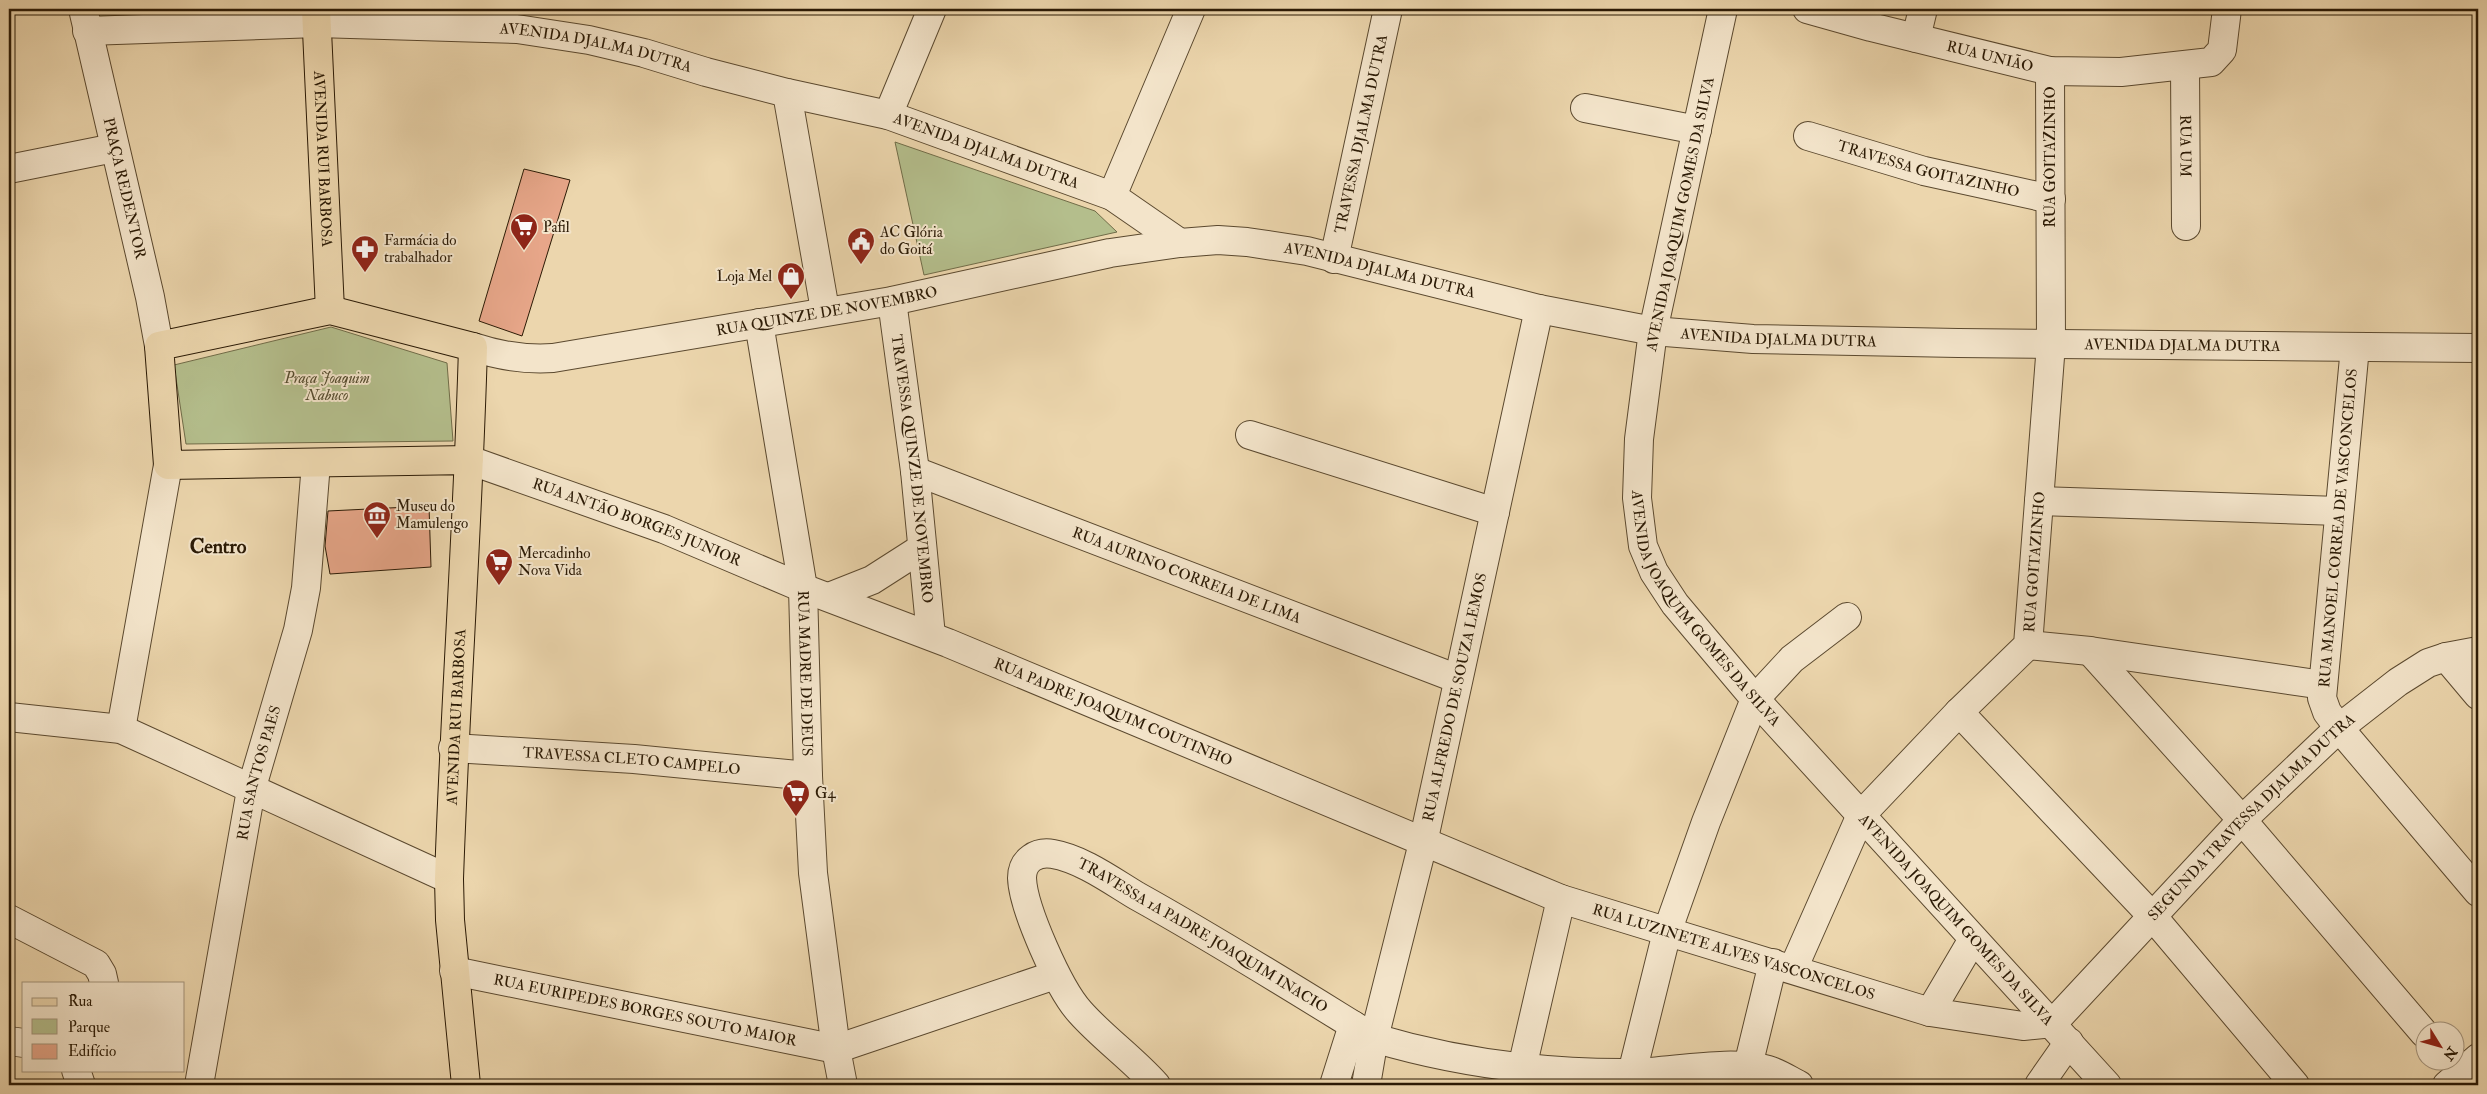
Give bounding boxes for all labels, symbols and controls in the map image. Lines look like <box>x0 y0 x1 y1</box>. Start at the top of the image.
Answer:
street label: AVENIDA DJALMA DUTRA <box>498 19 694 77</box>
street label: TRAVESSA DJALMA DUTRA <box>1331 32 1392 235</box>
street label: RUA UNIÃO <box>1944 37 2035 77</box>
street label: AVENIDA RUI BARBOSA <box>309 69 336 248</box>
street label: AVENIDA JOAQUIM GOMES DA SILVA <box>1642 75 1720 354</box>
street label: RUA GOITAZINHO <box>2041 86 2060 228</box>
street label: AVENIDA DJALMA DUTRA <box>890 108 1082 193</box>
street label: RUA UM <box>2175 115 2195 177</box>
street label: PRAÇA REDENTOR <box>99 116 150 262</box>
street label: TRAVESSA GOITAZINHO <box>1835 136 2021 202</box>
supermarket icon: Pafil <box>509 212 539 251</box>
place label: Pafil <box>543 218 570 237</box>
place label: AC Glória do Goitá <box>879 223 944 259</box>
public building icon: AC Glória do Goitá <box>846 226 876 265</box>
place label: Farmácia do trabalhador <box>384 231 457 267</box>
pharmacy icon: Farmácia do trabalhador <box>350 234 380 273</box>
street label: AVENIDA DJALMA DUTRA <box>1282 239 1478 303</box>
shop icon: Loja Mel <box>776 261 806 300</box>
place label: Loja Mel <box>717 267 772 286</box>
street label: RUA QUINZE DE NOVEMBRO <box>715 282 939 340</box>
street label: AVENIDA DJALMA DUTRA <box>1679 324 1877 351</box>
street label: TRAVESSA QUINZE DE NOVEMBRO <box>887 333 937 604</box>
street label: AVENIDA DJALMA DUTRA <box>2083 335 2281 356</box>
street label: RUA MANOEL CORREA DE VASCONCELOS <box>2315 368 2362 688</box>
park label: Praça Joaquim Nabuco <box>283 369 370 405</box>
street label: RUA ANTÃO BORGES JUNIOR <box>530 474 745 571</box>
street label: AVENIDA JOAQUIM GOMES DA SILVA <box>1627 489 1785 731</box>
street label: RUA GOITAZINHO <box>2020 491 2050 633</box>
place label: Museu do Mamulengo <box>396 497 468 533</box>
museum icon: Museu do Mamulengo <box>362 500 392 539</box>
street label: RUA AURINO CORREIA DE LIMA <box>1069 523 1304 628</box>
district label: Centro <box>190 534 247 559</box>
place label: Mercadinho Nova Vida <box>518 544 590 580</box>
supermarket icon: Mercadinho Nova Vida <box>484 547 514 586</box>
street label: RUA ALFREDO DE SOUZA LEMOS <box>1419 571 1491 823</box>
street label: RUA MADRE DE DEUS <box>793 590 816 757</box>
street label: AVENIDA RUI BARBOSA <box>443 628 471 807</box>
street label: RUA PADRE JOAQUIM COUTINHO <box>991 654 1235 771</box>
street label: RUA SANTOS PAES <box>233 703 285 842</box>
street label: SEGUNDA TRAVESSA DJALMA DUTRA <box>2144 710 2360 925</box>
street label: TRAVESSA CLETO CAMPELO <box>522 743 741 779</box>
supermarket icon: G4 <box>781 778 811 817</box>
place label: G4 <box>815 784 837 803</box>
street label: AVENIDA JOAQUIM GOMES DA SILVA <box>1854 809 2057 1030</box>
street label: TRAVESSA 1A PADRE JOAQUIM INACIO <box>1074 854 1331 1017</box>
street label: RUA LUZINETE ALVES VASCONCELOS <box>1590 900 1877 1005</box>
street label: RUA EURIPEDES BORGES SOUTO MAIOR <box>492 970 799 1051</box>
legend <box>22 982 185 1072</box>
text: Rua <box>68 992 93 1011</box>
text: Parque <box>68 1018 110 1037</box>
north arrow <box>2414 1022 2464 1072</box>
text: Edifício <box>68 1042 116 1061</box>
text: N <box>2439 1043 2461 1064</box>

